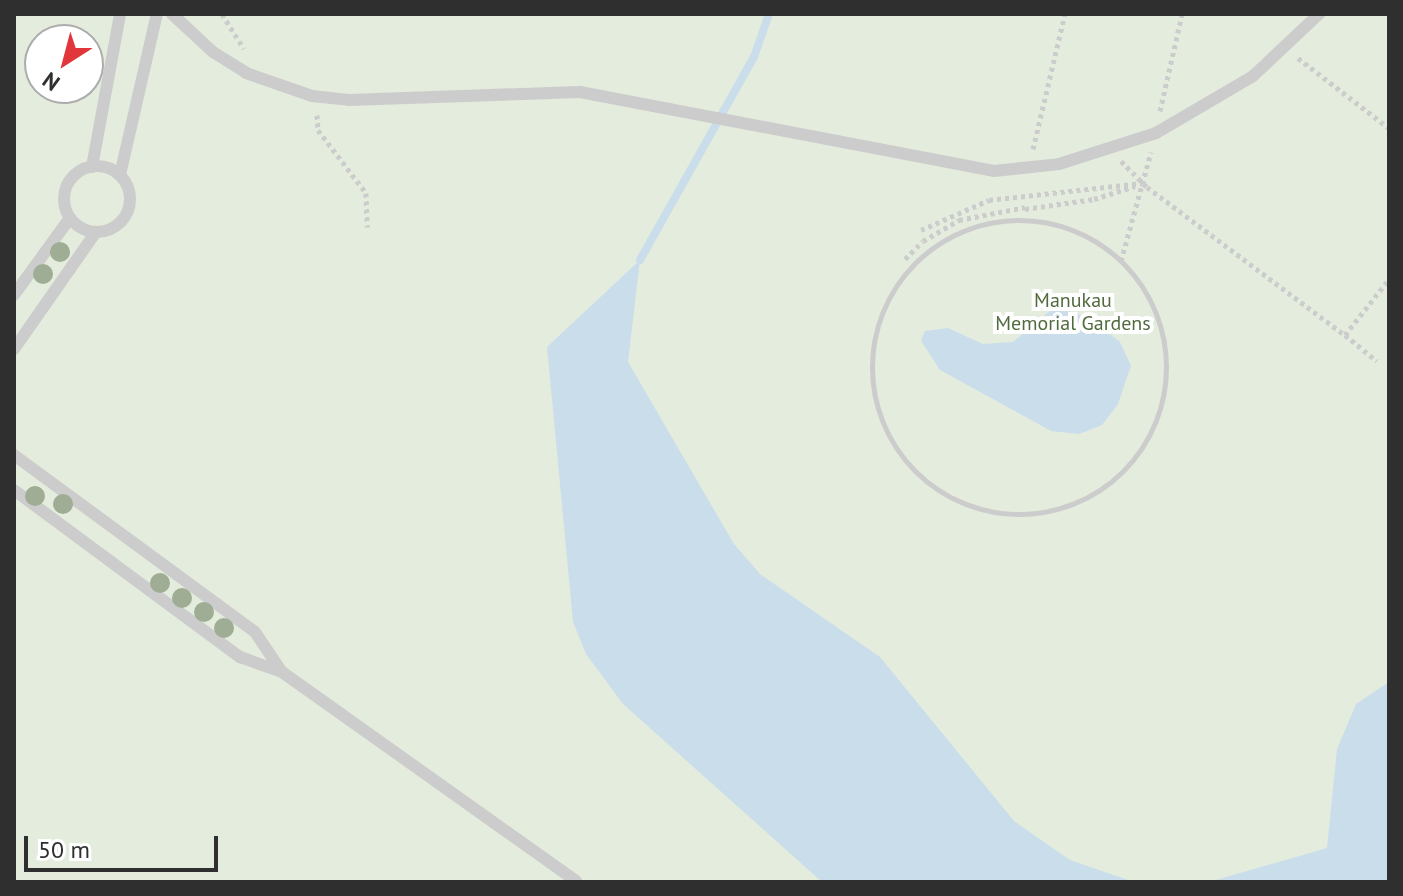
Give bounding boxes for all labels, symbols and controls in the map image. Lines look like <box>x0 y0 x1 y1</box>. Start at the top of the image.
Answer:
north arrow <box>24 24 104 104</box>
text: N <box>37 66 65 97</box>
park label: Manukau Memorial Gardens <box>995 289 1151 336</box>
scale bar <box>28 820 222 870</box>
text: 50 m <box>38 834 90 865</box>

